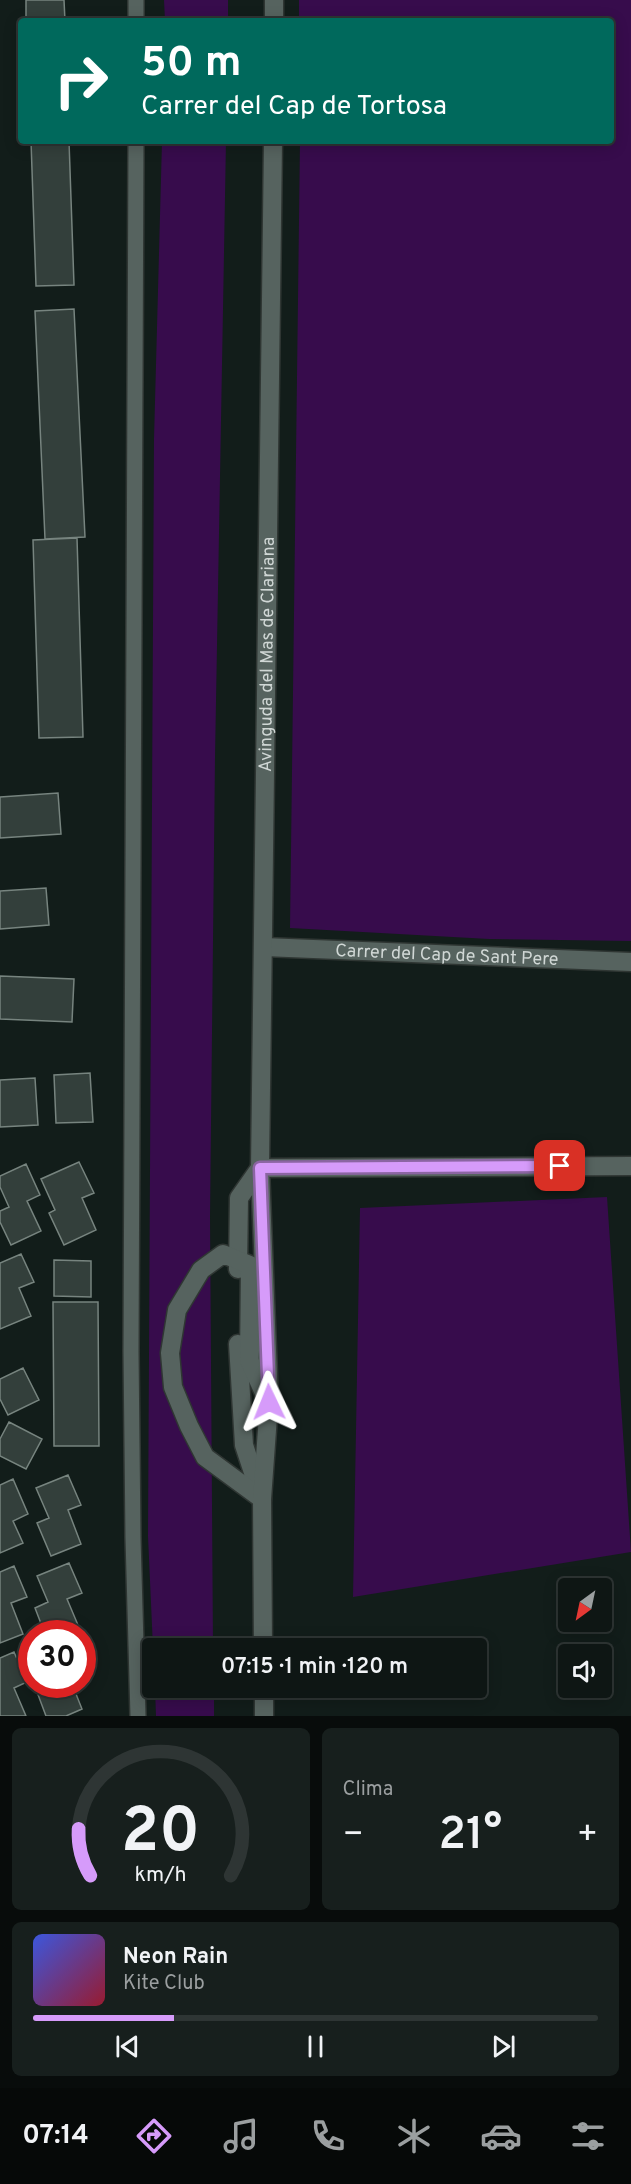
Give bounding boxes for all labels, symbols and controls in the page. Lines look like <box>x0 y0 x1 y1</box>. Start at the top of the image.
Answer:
text: 50 m <box>141 38 242 91</box>
icon: right <box>42 42 120 120</box>
text: Carrer del Cap de Tortosa <box>141 90 447 124</box>
street label: Avinguda del Mas de Clariana <box>255 537 281 772</box>
street label: Carrer del Cap de Sant Pere <box>335 940 559 972</box>
pin <box>534 1140 585 1191</box>
icon: arrive <box>543 1149 576 1182</box>
position arrow <box>237 1370 301 1434</box>
north arrow <box>558 1578 612 1632</box>
map controls <box>558 1578 612 1698</box>
speed limit sign: 30 <box>18 1620 96 1698</box>
button: sound <box>558 1644 612 1698</box>
text: 07:15 · 1 min · 120 m <box>221 1654 408 1681</box>
text: Clima <box>343 1777 393 1803</box>
text: 20 <box>121 1795 200 1874</box>
text: 21° <box>438 1808 502 1865</box>
text: − <box>343 1815 364 1857</box>
text: + <box>577 1815 598 1857</box>
text: km/h <box>135 1862 187 1889</box>
text: Neon Rain <box>123 1944 228 1971</box>
text: Kite Club <box>123 1971 205 1997</box>
icon: previous <box>111 2030 144 2063</box>
icon: pause <box>299 2030 332 2063</box>
icon: next <box>487 2030 520 2063</box>
icon: directions <box>133 2115 175 2157</box>
icon: music <box>220 2115 262 2157</box>
icon: phone <box>307 2115 349 2157</box>
icon: climate <box>393 2115 435 2157</box>
icon: car <box>480 2115 522 2157</box>
icon: filters <box>567 2115 609 2157</box>
text: 07:14 <box>22 2119 89 2153</box>

